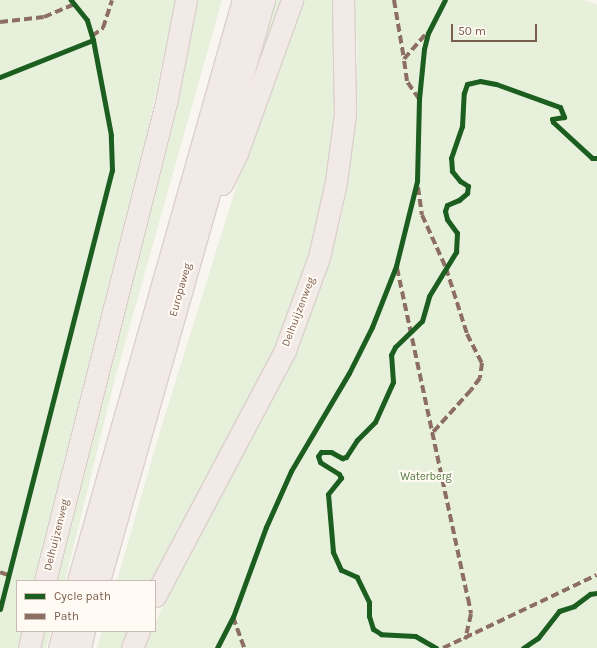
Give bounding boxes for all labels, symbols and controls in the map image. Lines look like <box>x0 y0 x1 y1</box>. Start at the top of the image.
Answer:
scale bar <box>453 16 539 42</box>
text: 50 m <box>458 24 486 38</box>
street label: Europaweg <box>167 262 195 318</box>
street label: Delhuijzenweg <box>280 275 318 349</box>
park label: Waterberg <box>400 470 452 484</box>
street label: Delhuijzenweg <box>42 498 72 572</box>
legend <box>16 580 156 632</box>
text: Cycle path <box>54 589 111 603</box>
text: Path <box>54 609 79 623</box>

